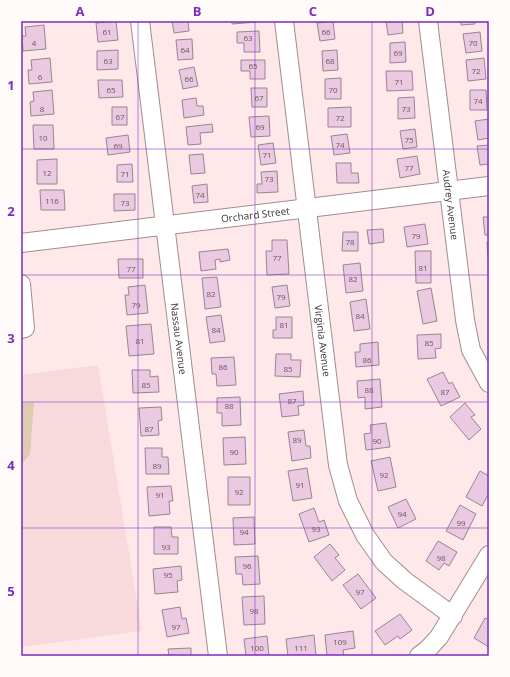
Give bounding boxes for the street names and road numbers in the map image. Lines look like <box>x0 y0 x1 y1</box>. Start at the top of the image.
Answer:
street label: Audrey Avenue <box>439 169 462 241</box>
street label: Orchard Street <box>220 203 291 226</box>
street label: Nassau Avenue <box>168 302 190 375</box>
street label: Virginia Avenue <box>312 304 334 378</box>

